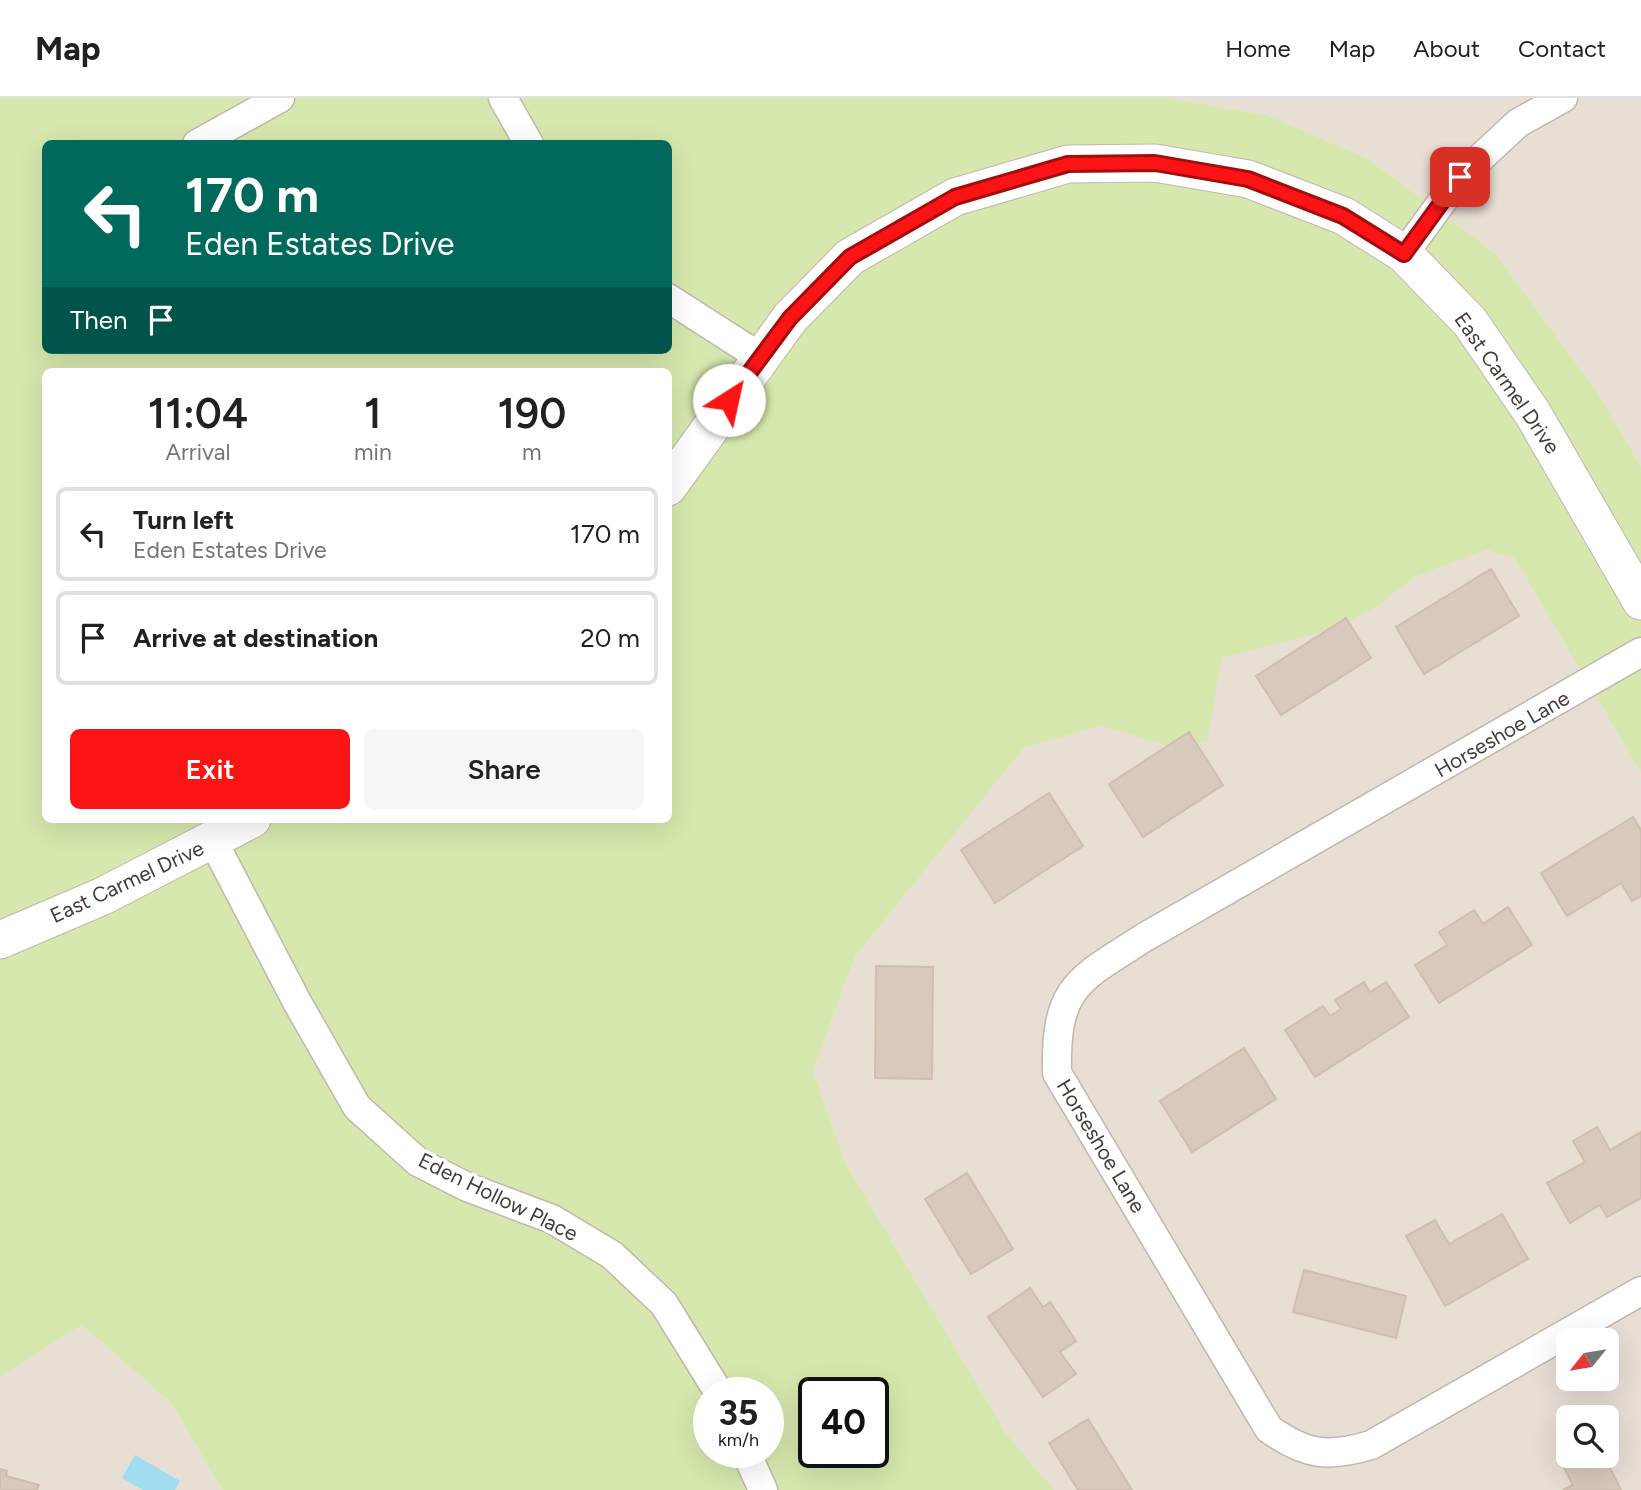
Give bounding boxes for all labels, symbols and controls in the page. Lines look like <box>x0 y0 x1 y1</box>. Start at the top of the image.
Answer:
text: Map <box>35 29 101 68</box>
text: Home <box>1225 34 1291 63</box>
text: Map <box>1329 34 1375 63</box>
text: About <box>1413 34 1480 63</box>
text: Contact <box>1518 34 1606 63</box>
pin <box>1430 147 1490 207</box>
icon: arrive <box>1441 158 1479 196</box>
text: 170 m <box>185 165 319 224</box>
icon: left <box>70 168 161 259</box>
text: Eden Estates Drive <box>185 225 454 263</box>
icon: arrive <box>142 301 180 339</box>
text: Then <box>70 304 128 336</box>
street label: East Carmel Drive <box>1449 307 1565 458</box>
position arrow <box>692 363 766 437</box>
text: 11:04 <box>148 388 248 439</box>
text: 1 <box>364 388 382 439</box>
text: 190 <box>497 388 566 439</box>
text: Arrival <box>166 438 230 466</box>
text: min <box>354 438 392 466</box>
text: m <box>522 438 542 466</box>
text: Turn left <box>133 504 234 536</box>
icon: left <box>74 515 112 553</box>
text: 170 m <box>570 518 640 550</box>
text: Eden Estates Drive <box>133 536 327 564</box>
icon: arrive <box>74 619 112 657</box>
text: Arrive at destination <box>133 622 378 654</box>
text: 20 m <box>580 622 640 654</box>
street label: Horseshoe Lane <box>1430 685 1574 782</box>
button: Exit <box>70 729 350 809</box>
button: Share <box>364 729 644 809</box>
street label: East Carmel Drive <box>46 835 208 928</box>
street label: Horseshoe Lane <box>1052 1074 1151 1217</box>
street label: Eden Hollow Place <box>414 1147 582 1246</box>
north arrow <box>1556 1328 1619 1391</box>
map controls <box>1556 1328 1619 1468</box>
speed limit sign: 40 <box>798 1377 889 1468</box>
text: 35 <box>719 1392 758 1434</box>
button: search <box>1556 1405 1619 1468</box>
text: km/h <box>718 1429 759 1451</box>

